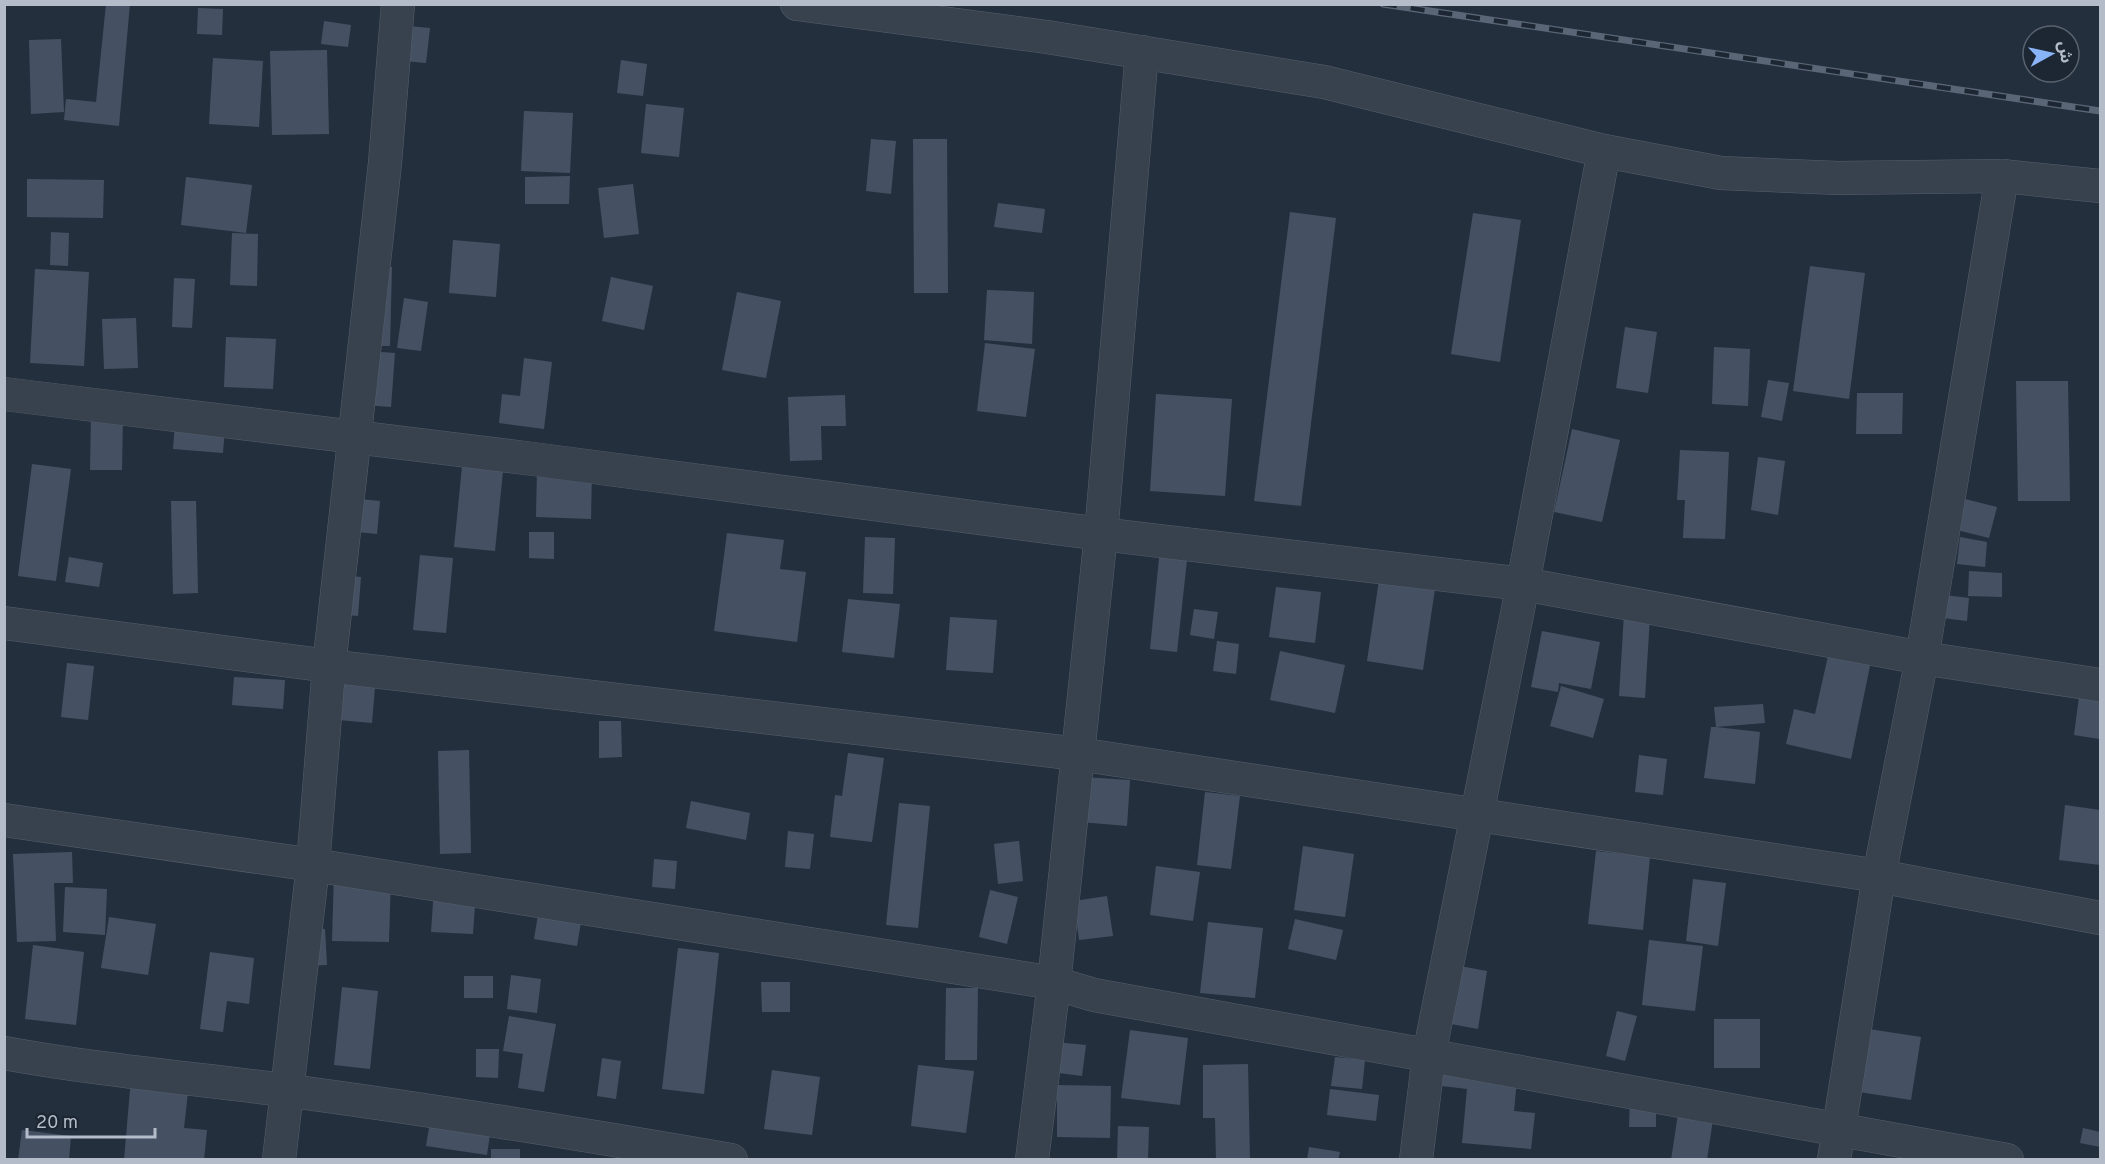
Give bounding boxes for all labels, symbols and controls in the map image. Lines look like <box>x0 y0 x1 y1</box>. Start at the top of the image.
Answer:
north arrow <box>2021 24 2081 84</box>
text: ش <box>2052 40 2075 65</box>
scale bar <box>27 1101 154 1139</box>
text: 20 m <box>36 1112 78 1135</box>

